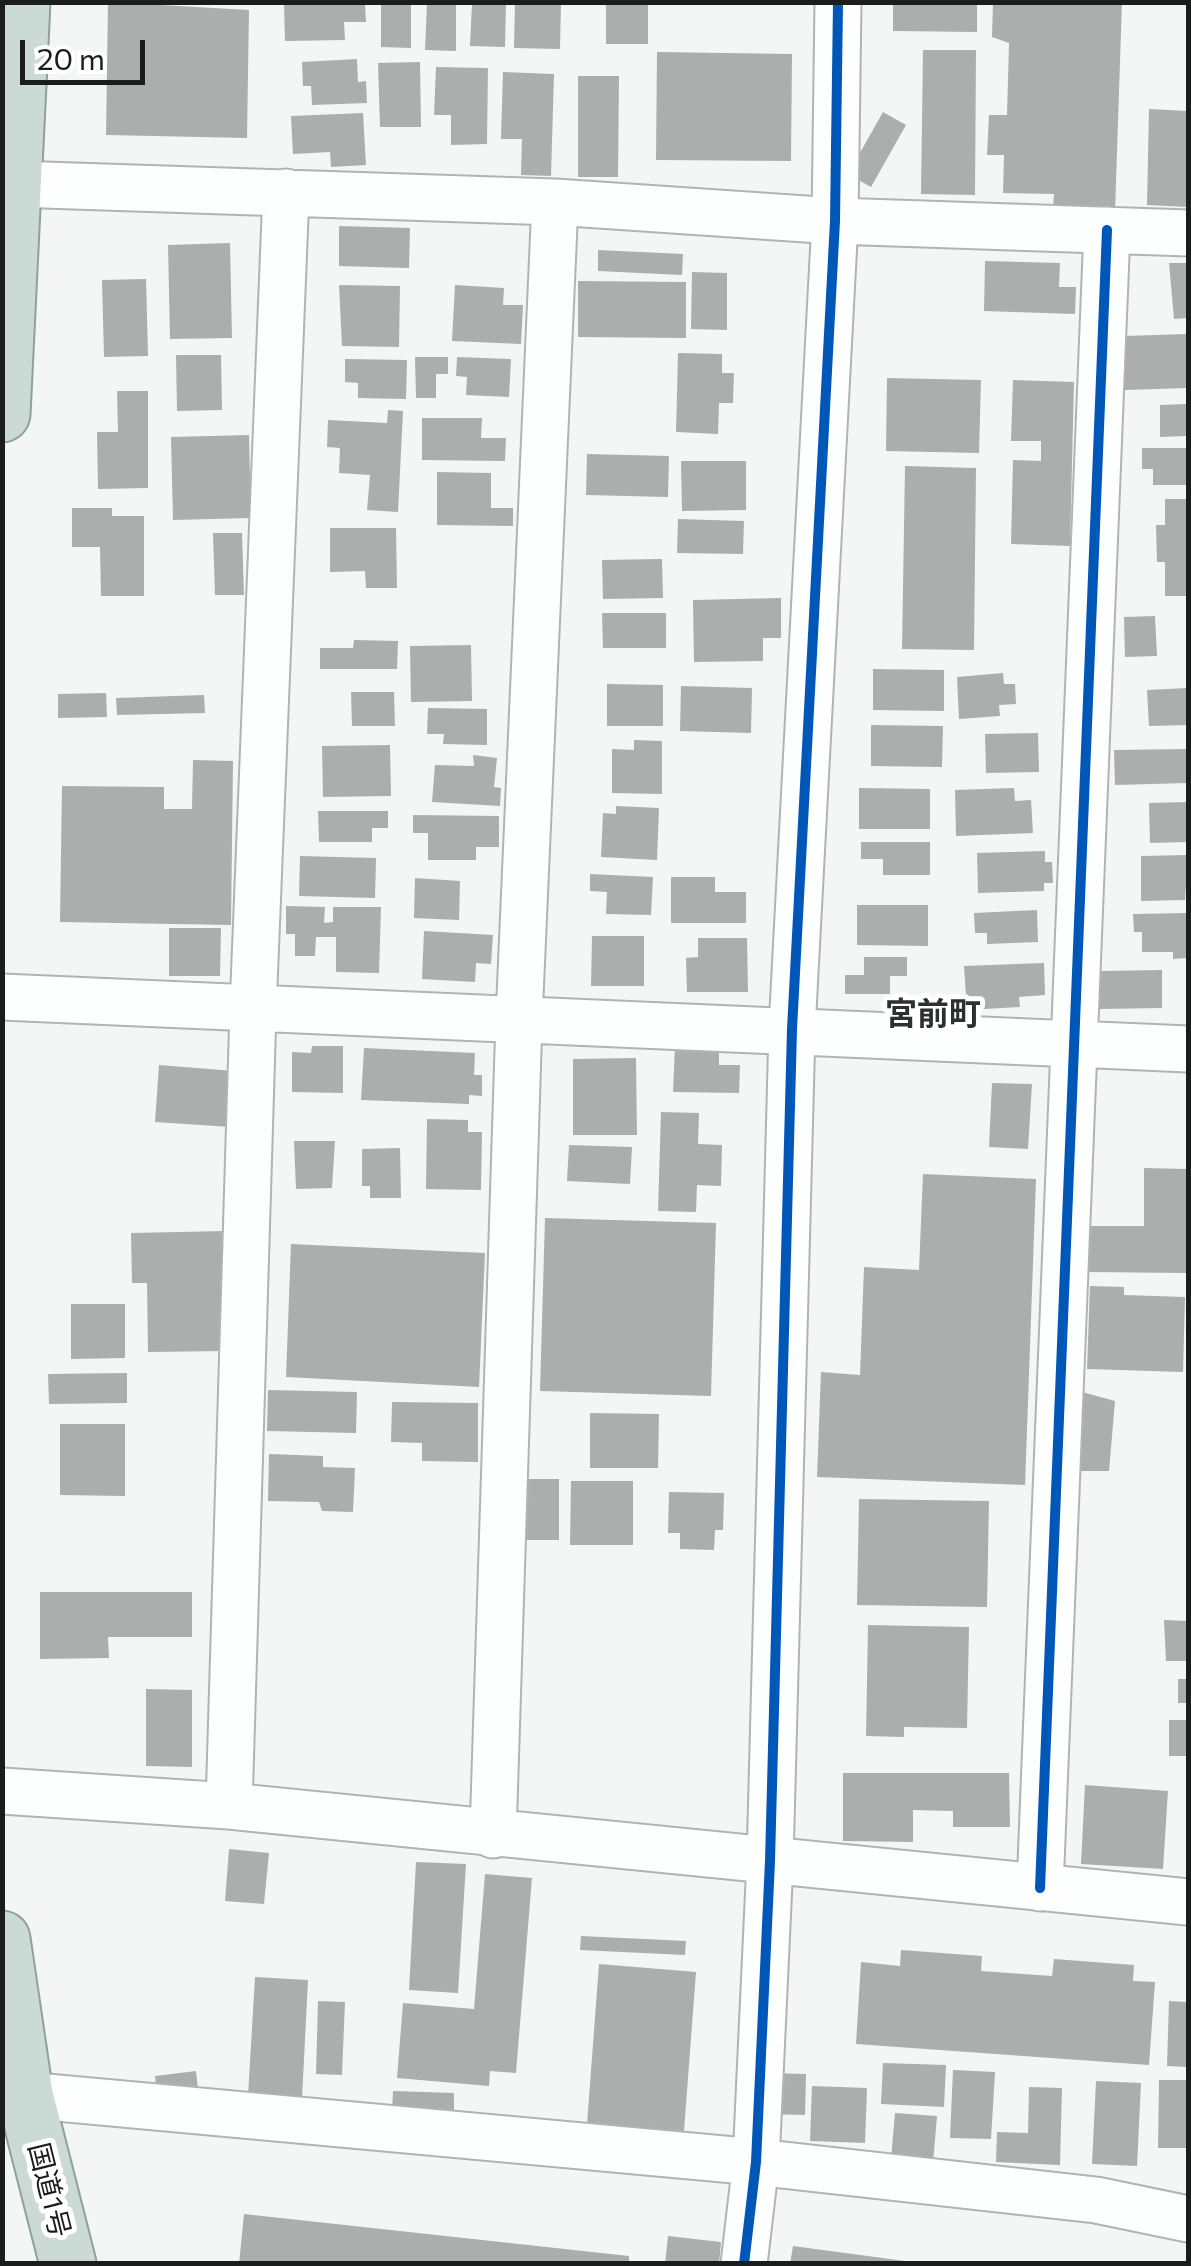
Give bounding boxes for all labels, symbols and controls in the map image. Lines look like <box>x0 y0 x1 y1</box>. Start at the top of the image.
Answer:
scale bar <box>25 20 150 82</box>
text: 20 m <box>37 39 105 76</box>
district label: 宮前町 <box>885 995 981 1033</box>
street label: 国道1号 <box>21 2139 77 2241</box>

